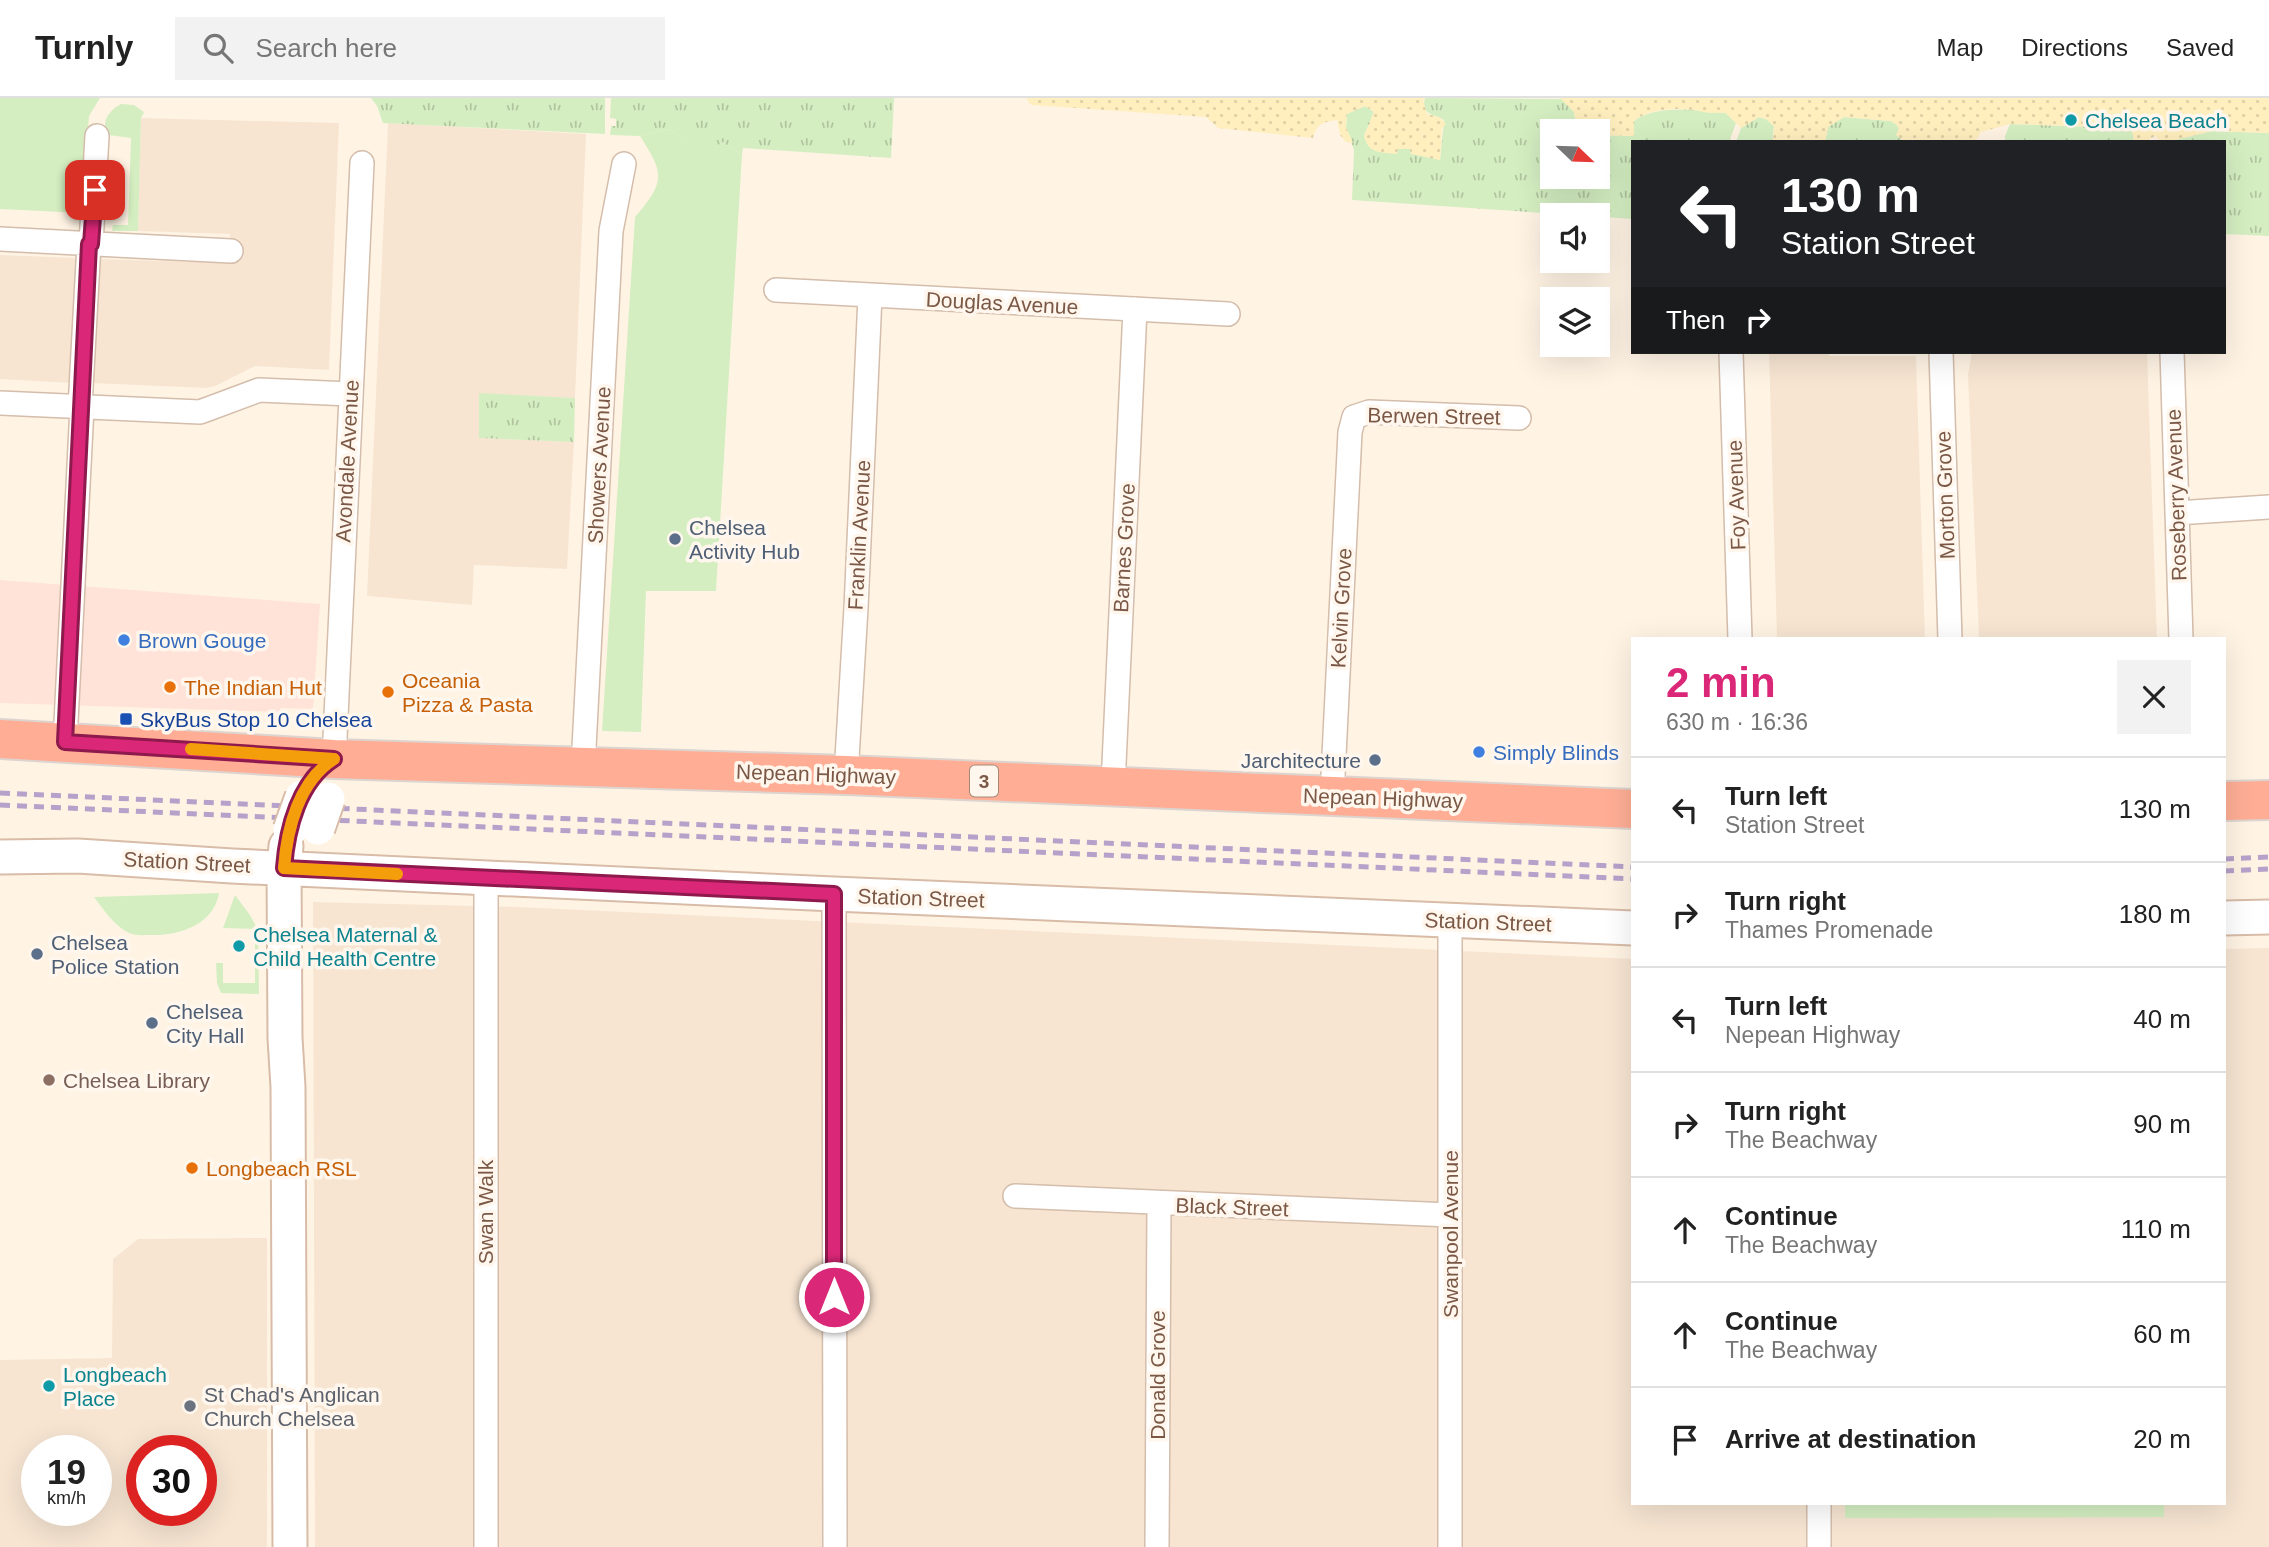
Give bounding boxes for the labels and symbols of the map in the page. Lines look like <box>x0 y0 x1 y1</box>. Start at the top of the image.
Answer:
place label: Chelsea Beach <box>2085 109 2227 132</box>
marker: Chelsea Beach <box>2063 112 2079 128</box>
north arrow <box>1540 119 1610 189</box>
pin <box>65 160 125 220</box>
street label: Douglas Avenue <box>925 288 1079 318</box>
street label: Avondale Avenue <box>331 379 363 543</box>
street label: Showers Avenue <box>583 386 615 544</box>
street label: Berwen Street <box>1367 403 1501 429</box>
street label: Roseberry Avenue <box>2161 408 2191 582</box>
street label: Morton Grove <box>1931 430 1959 560</box>
street label: Foy Avenue <box>1723 439 1749 551</box>
street label: Franklin Avenue <box>844 459 874 611</box>
street label: Barnes Grove <box>1109 483 1139 613</box>
place label: Chelsea Activity Hub <box>689 516 800 563</box>
marker: Chelsea Activity Hub <box>667 531 683 547</box>
street label: Kelvin Grove <box>1326 547 1356 669</box>
place label: Brown Gouge <box>138 629 266 652</box>
marker: Brown Gouge <box>116 632 132 648</box>
place label: Oceania Pizza & Pasta <box>402 669 533 716</box>
place label: The Indian Hut <box>184 676 322 699</box>
marker: The Indian Hut <box>162 679 178 695</box>
marker: Oceania Pizza & Pasta <box>380 684 396 700</box>
place label: SkyBus Stop 10 Chelsea <box>140 708 373 731</box>
marker: SkyBus Stop 10 Chelsea <box>118 711 134 727</box>
place label: Simply Blinds <box>1493 741 1619 764</box>
marker: Simply Blinds <box>1471 744 1487 760</box>
place label: Jarchitecture <box>1241 749 1361 772</box>
marker: Jarchitecture <box>1367 752 1383 768</box>
street label: Nepean Highway <box>736 760 897 788</box>
road number: 3 <box>970 766 998 796</box>
street label: Nepean Highway <box>1303 784 1464 812</box>
street label: Station Street <box>123 847 251 877</box>
street label: Station Street <box>857 884 985 912</box>
street label: Station Street <box>1424 908 1552 936</box>
place label: Chelsea Maternal & Child Health Centre <box>253 923 437 970</box>
place label: Chelsea Police Station <box>51 931 179 978</box>
marker: Chelsea Maternal & Child Health Centre <box>231 938 247 954</box>
marker: Chelsea Police Station <box>29 946 45 962</box>
place label: Chelsea City Hall <box>166 1000 244 1047</box>
marker: Chelsea City Hall <box>144 1015 160 1031</box>
place label: Chelsea Library <box>63 1069 211 1092</box>
marker: Chelsea Library <box>41 1072 57 1088</box>
street label: Swanpool Avenue <box>1439 1150 1462 1318</box>
place label: Longbeach RSL <box>206 1157 357 1180</box>
street label: Swan Walk <box>474 1159 497 1264</box>
marker: Longbeach RSL <box>184 1160 200 1176</box>
street label: Black Street <box>1175 1194 1289 1220</box>
position arrow <box>797 1260 871 1334</box>
street label: Donald Grove <box>1146 1310 1169 1440</box>
place label: Longbeach Place <box>63 1363 167 1410</box>
marker: Longbeach Place <box>41 1378 57 1394</box>
place label: St Chad's Anglican Church Chelsea <box>204 1383 380 1430</box>
marker: St Chad's Anglican Church Chelsea <box>182 1398 198 1414</box>
speed limit sign: 30 <box>126 1435 217 1526</box>

